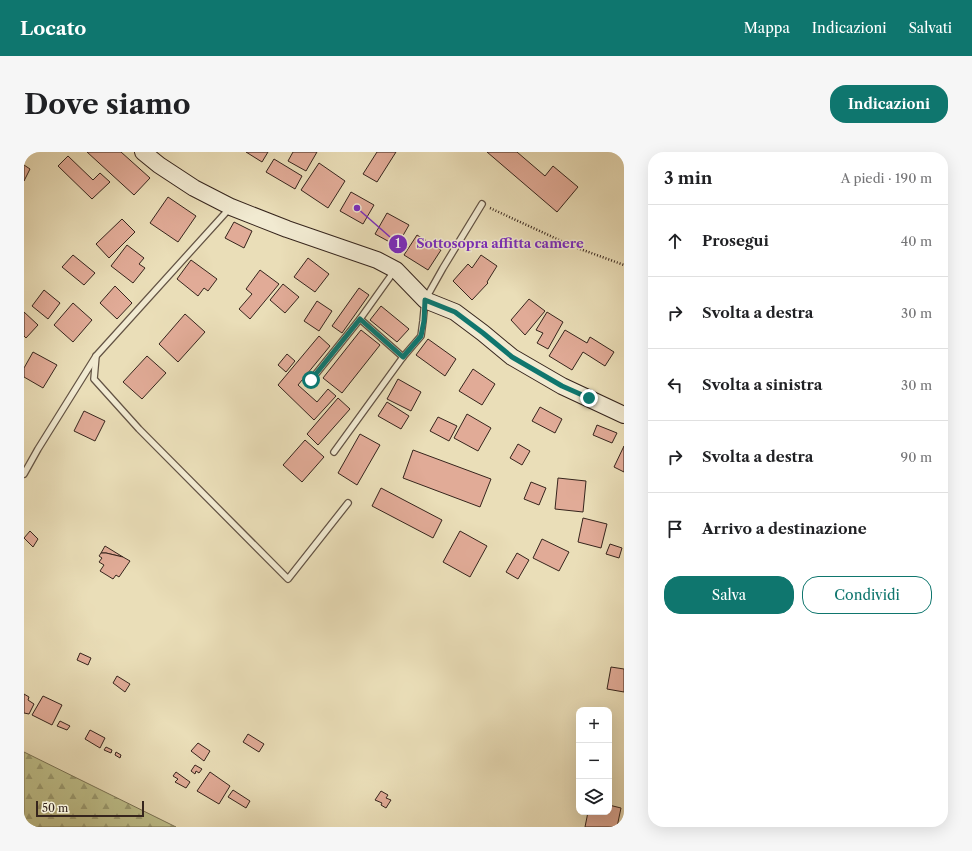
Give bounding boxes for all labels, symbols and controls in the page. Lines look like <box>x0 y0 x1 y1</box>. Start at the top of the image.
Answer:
text: Locato <box>20 17 86 40</box>
text: Mappa <box>744 19 790 37</box>
text: Indicazioni <box>812 19 887 37</box>
text: Salvati <box>909 19 952 37</box>
button: Indicazioni <box>830 85 948 123</box>
text: Dove siamo <box>24 87 191 121</box>
text: 3 min <box>664 168 713 188</box>
text: A piedi · 190 m <box>841 170 932 186</box>
icon: ahead <box>664 230 686 252</box>
callout: Sottosopra affitta camere <box>388 231 592 256</box>
text: Prosegui <box>702 231 769 250</box>
text: 40 m <box>901 233 932 249</box>
text: Sottosopra affitta camere <box>416 235 584 251</box>
text: 1 <box>395 236 401 251</box>
icon: right <box>664 302 686 324</box>
text: Svolta a destra <box>702 303 813 322</box>
text: 30 m <box>901 305 932 321</box>
route start <box>302 371 320 389</box>
icon: left <box>664 374 686 396</box>
text: Svolta a sinistra <box>702 375 822 394</box>
text: 30 m <box>901 377 932 393</box>
route end <box>580 389 598 407</box>
icon: right <box>664 446 686 468</box>
text: Svolta a destra <box>702 447 813 466</box>
text: 90 m <box>901 449 932 465</box>
icon: arrive <box>664 518 686 540</box>
text: Arrivo a destinazione <box>702 519 867 538</box>
button: Salva <box>664 576 794 614</box>
button: Condividi <box>802 576 932 614</box>
map controls <box>576 707 612 815</box>
button: + <box>576 707 612 743</box>
button: − <box>576 743 612 779</box>
button: layers <box>576 779 612 815</box>
scale bar <box>36 799 144 818</box>
text: 50 m <box>42 801 68 815</box>

